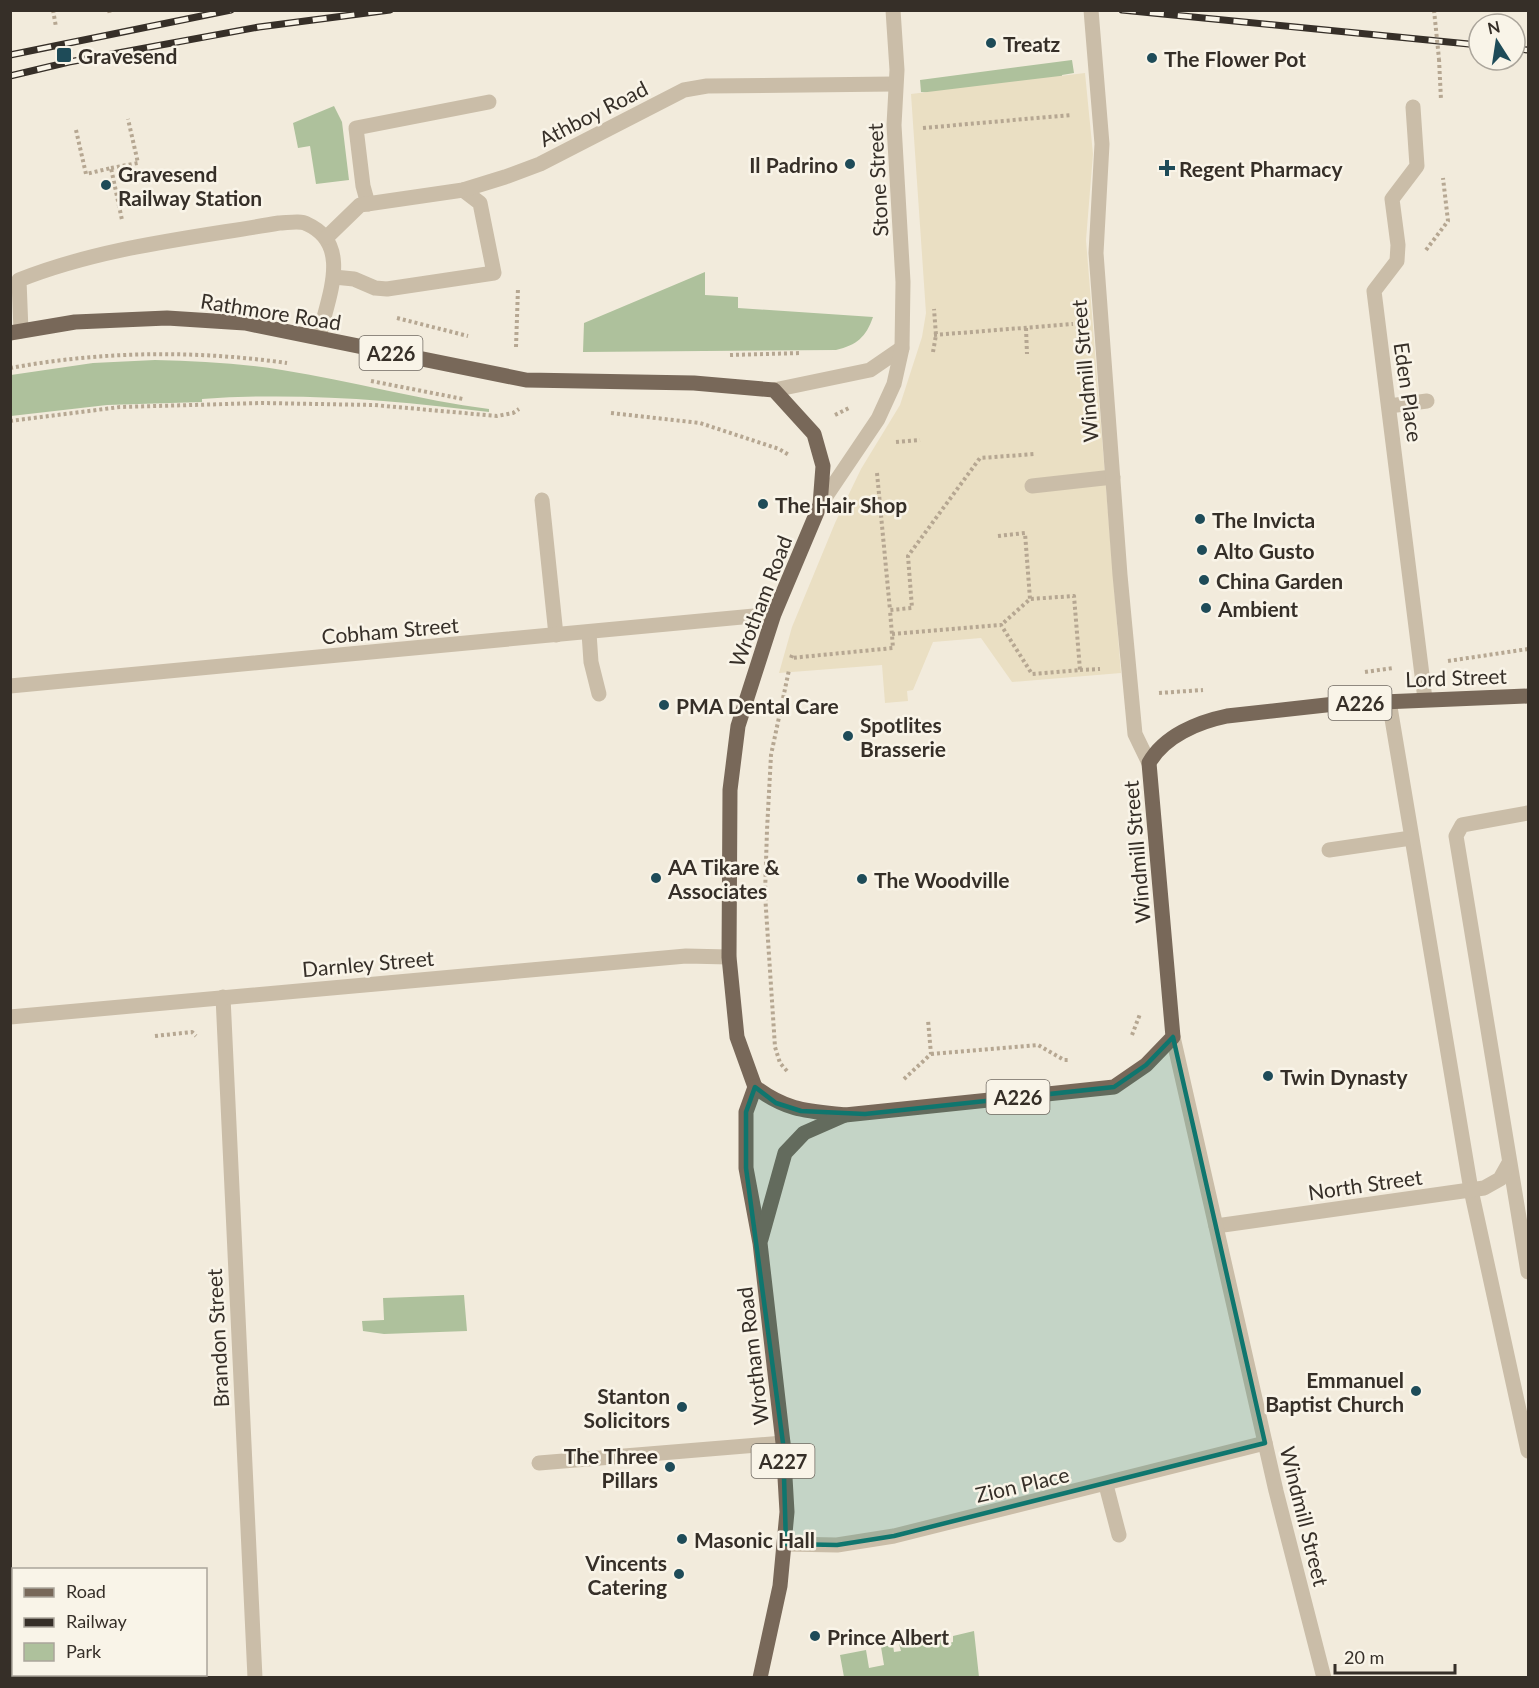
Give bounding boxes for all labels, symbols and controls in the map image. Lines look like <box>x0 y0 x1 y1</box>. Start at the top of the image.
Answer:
north arrow <box>1467 12 1527 72</box>
text: N <box>1486 16 1502 37</box>
place label: Treatz <box>1003 31 1061 56</box>
marker: Treatz <box>984 36 998 50</box>
place label: Gravesend <box>78 43 177 68</box>
marker: Gravesend <box>55 46 73 64</box>
place label: The Flower Pot <box>1164 46 1306 71</box>
marker: The Flower Pot <box>1145 51 1159 65</box>
street label: Athboy Road <box>535 75 651 151</box>
street label: Stone Street <box>862 122 892 237</box>
place label: Il Padrino <box>749 152 838 177</box>
place label: Regent Pharmacy <box>1179 156 1343 181</box>
marker: Il Padrino <box>843 157 857 171</box>
place label: Gravesend Railway Station <box>118 161 262 210</box>
marker: Regent Pharmacy <box>1160 161 1174 175</box>
marker: Gravesend Railway Station <box>99 178 113 192</box>
street label: Rathmore Road <box>199 288 343 334</box>
street label: Windmill Street <box>1065 298 1103 443</box>
road number: A226 <box>360 336 422 370</box>
street label: Eden Place <box>1390 340 1428 444</box>
place label: The Hair Shop <box>775 492 907 517</box>
marker: The Hair Shop <box>756 497 770 511</box>
place label: The Invicta <box>1212 507 1315 532</box>
marker: The Invicta <box>1193 512 1207 526</box>
street label: Wrotham Road <box>723 532 797 670</box>
place label: Alto Gusto <box>1213 538 1315 563</box>
marker: Alto Gusto <box>1195 543 1209 557</box>
place label: China Garden <box>1216 568 1343 593</box>
marker: China Garden <box>1197 573 1211 587</box>
place label: Ambient <box>1217 596 1298 621</box>
marker: Ambient <box>1199 601 1213 615</box>
street label: Cobham Street <box>320 612 460 648</box>
street label: Lord Street <box>1405 663 1508 691</box>
road number: A226 <box>1328 686 1392 720</box>
place label: PMA Dental Care <box>676 693 839 718</box>
marker: PMA Dental Care <box>657 698 671 712</box>
place label: Spotlites Brasserie <box>860 712 946 761</box>
marker: Spotlites Brasserie <box>841 729 855 743</box>
street label: Windmill Street <box>1117 779 1155 924</box>
place label: AA Tikare & Associates <box>667 854 780 903</box>
place label: The Woodville <box>874 867 1009 892</box>
marker: AA Tikare & Associates <box>649 871 663 885</box>
marker: The Woodville <box>855 872 869 886</box>
street label: Darnley Street <box>301 945 435 981</box>
place label: Twin Dynasty <box>1280 1064 1408 1089</box>
marker: Twin Dynasty <box>1261 1069 1275 1083</box>
road number: A226 <box>986 1080 1050 1114</box>
street label: North Street <box>1306 1164 1424 1204</box>
street label: Brandon Street <box>201 1267 233 1408</box>
street label: Wrotham Road <box>731 1286 773 1426</box>
place label: Emmanuel Baptist Church <box>1265 1367 1404 1416</box>
place label: Stanton Solicitors <box>584 1383 670 1432</box>
marker: Emmanuel Baptist Church <box>1409 1384 1423 1398</box>
marker: Stanton Solicitors <box>675 1400 689 1414</box>
place label: The Three Pillars <box>564 1443 658 1492</box>
road number: A227 <box>752 1444 814 1478</box>
street label: Windmill Street <box>1276 1444 1335 1589</box>
marker: The Three Pillars <box>663 1460 677 1474</box>
street label: Zion Place <box>973 1461 1071 1507</box>
place label: Masonic Hall <box>694 1527 815 1552</box>
marker: Masonic Hall <box>675 1532 689 1546</box>
place label: Vincents Catering <box>584 1550 667 1599</box>
marker: Vincents Catering <box>672 1567 686 1581</box>
legend <box>12 1568 207 1676</box>
text: Road <box>66 1580 106 1602</box>
text: Railway <box>66 1610 127 1632</box>
place label: Prince Albert <box>827 1624 949 1649</box>
marker: Prince Albert <box>808 1629 822 1643</box>
scale bar <box>1335 1637 1455 1675</box>
text: Park <box>66 1640 102 1662</box>
text: 20 m <box>1344 1646 1384 1668</box>

